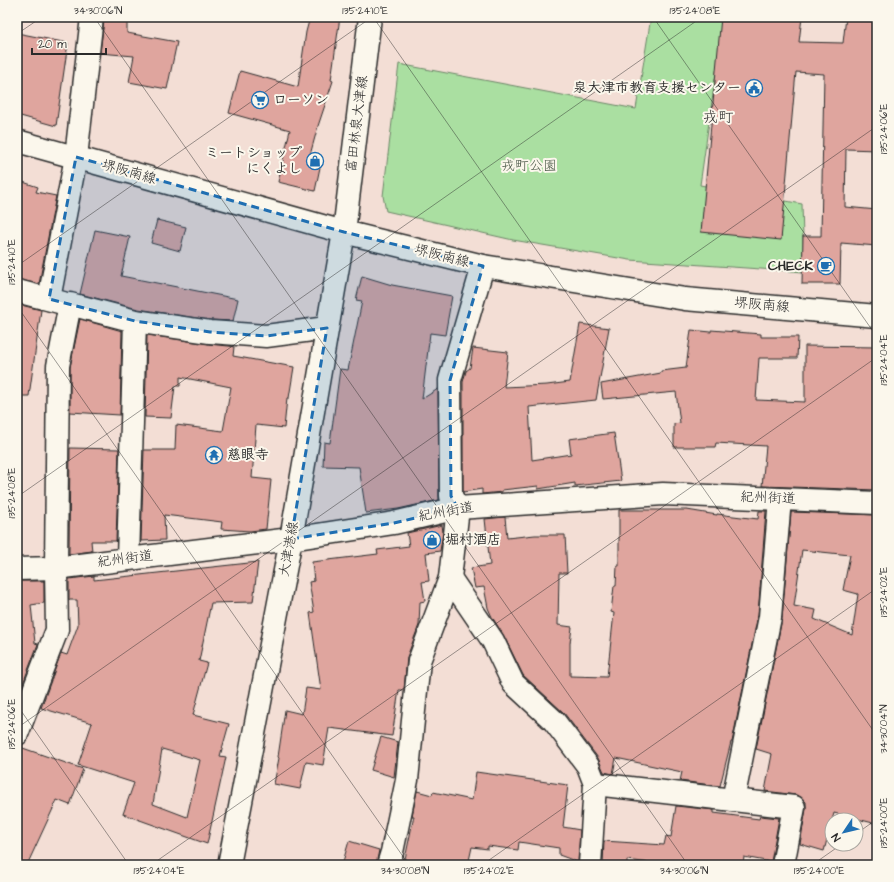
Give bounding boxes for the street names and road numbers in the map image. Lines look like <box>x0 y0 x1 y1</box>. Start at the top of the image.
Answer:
street label: 富田林泉大津線 <box>341 74 373 174</box>
street label: 堺阪南線 <box>99 155 159 189</box>
street label: 堺阪南線 <box>412 240 472 272</box>
street label: 堺阪南線 <box>733 293 791 317</box>
street label: 紀州街道 <box>740 487 796 509</box>
street label: 紀州街道 <box>417 497 475 527</box>
street label: 大津港線 <box>274 520 304 578</box>
street label: 紀州街道 <box>96 546 154 572</box>

